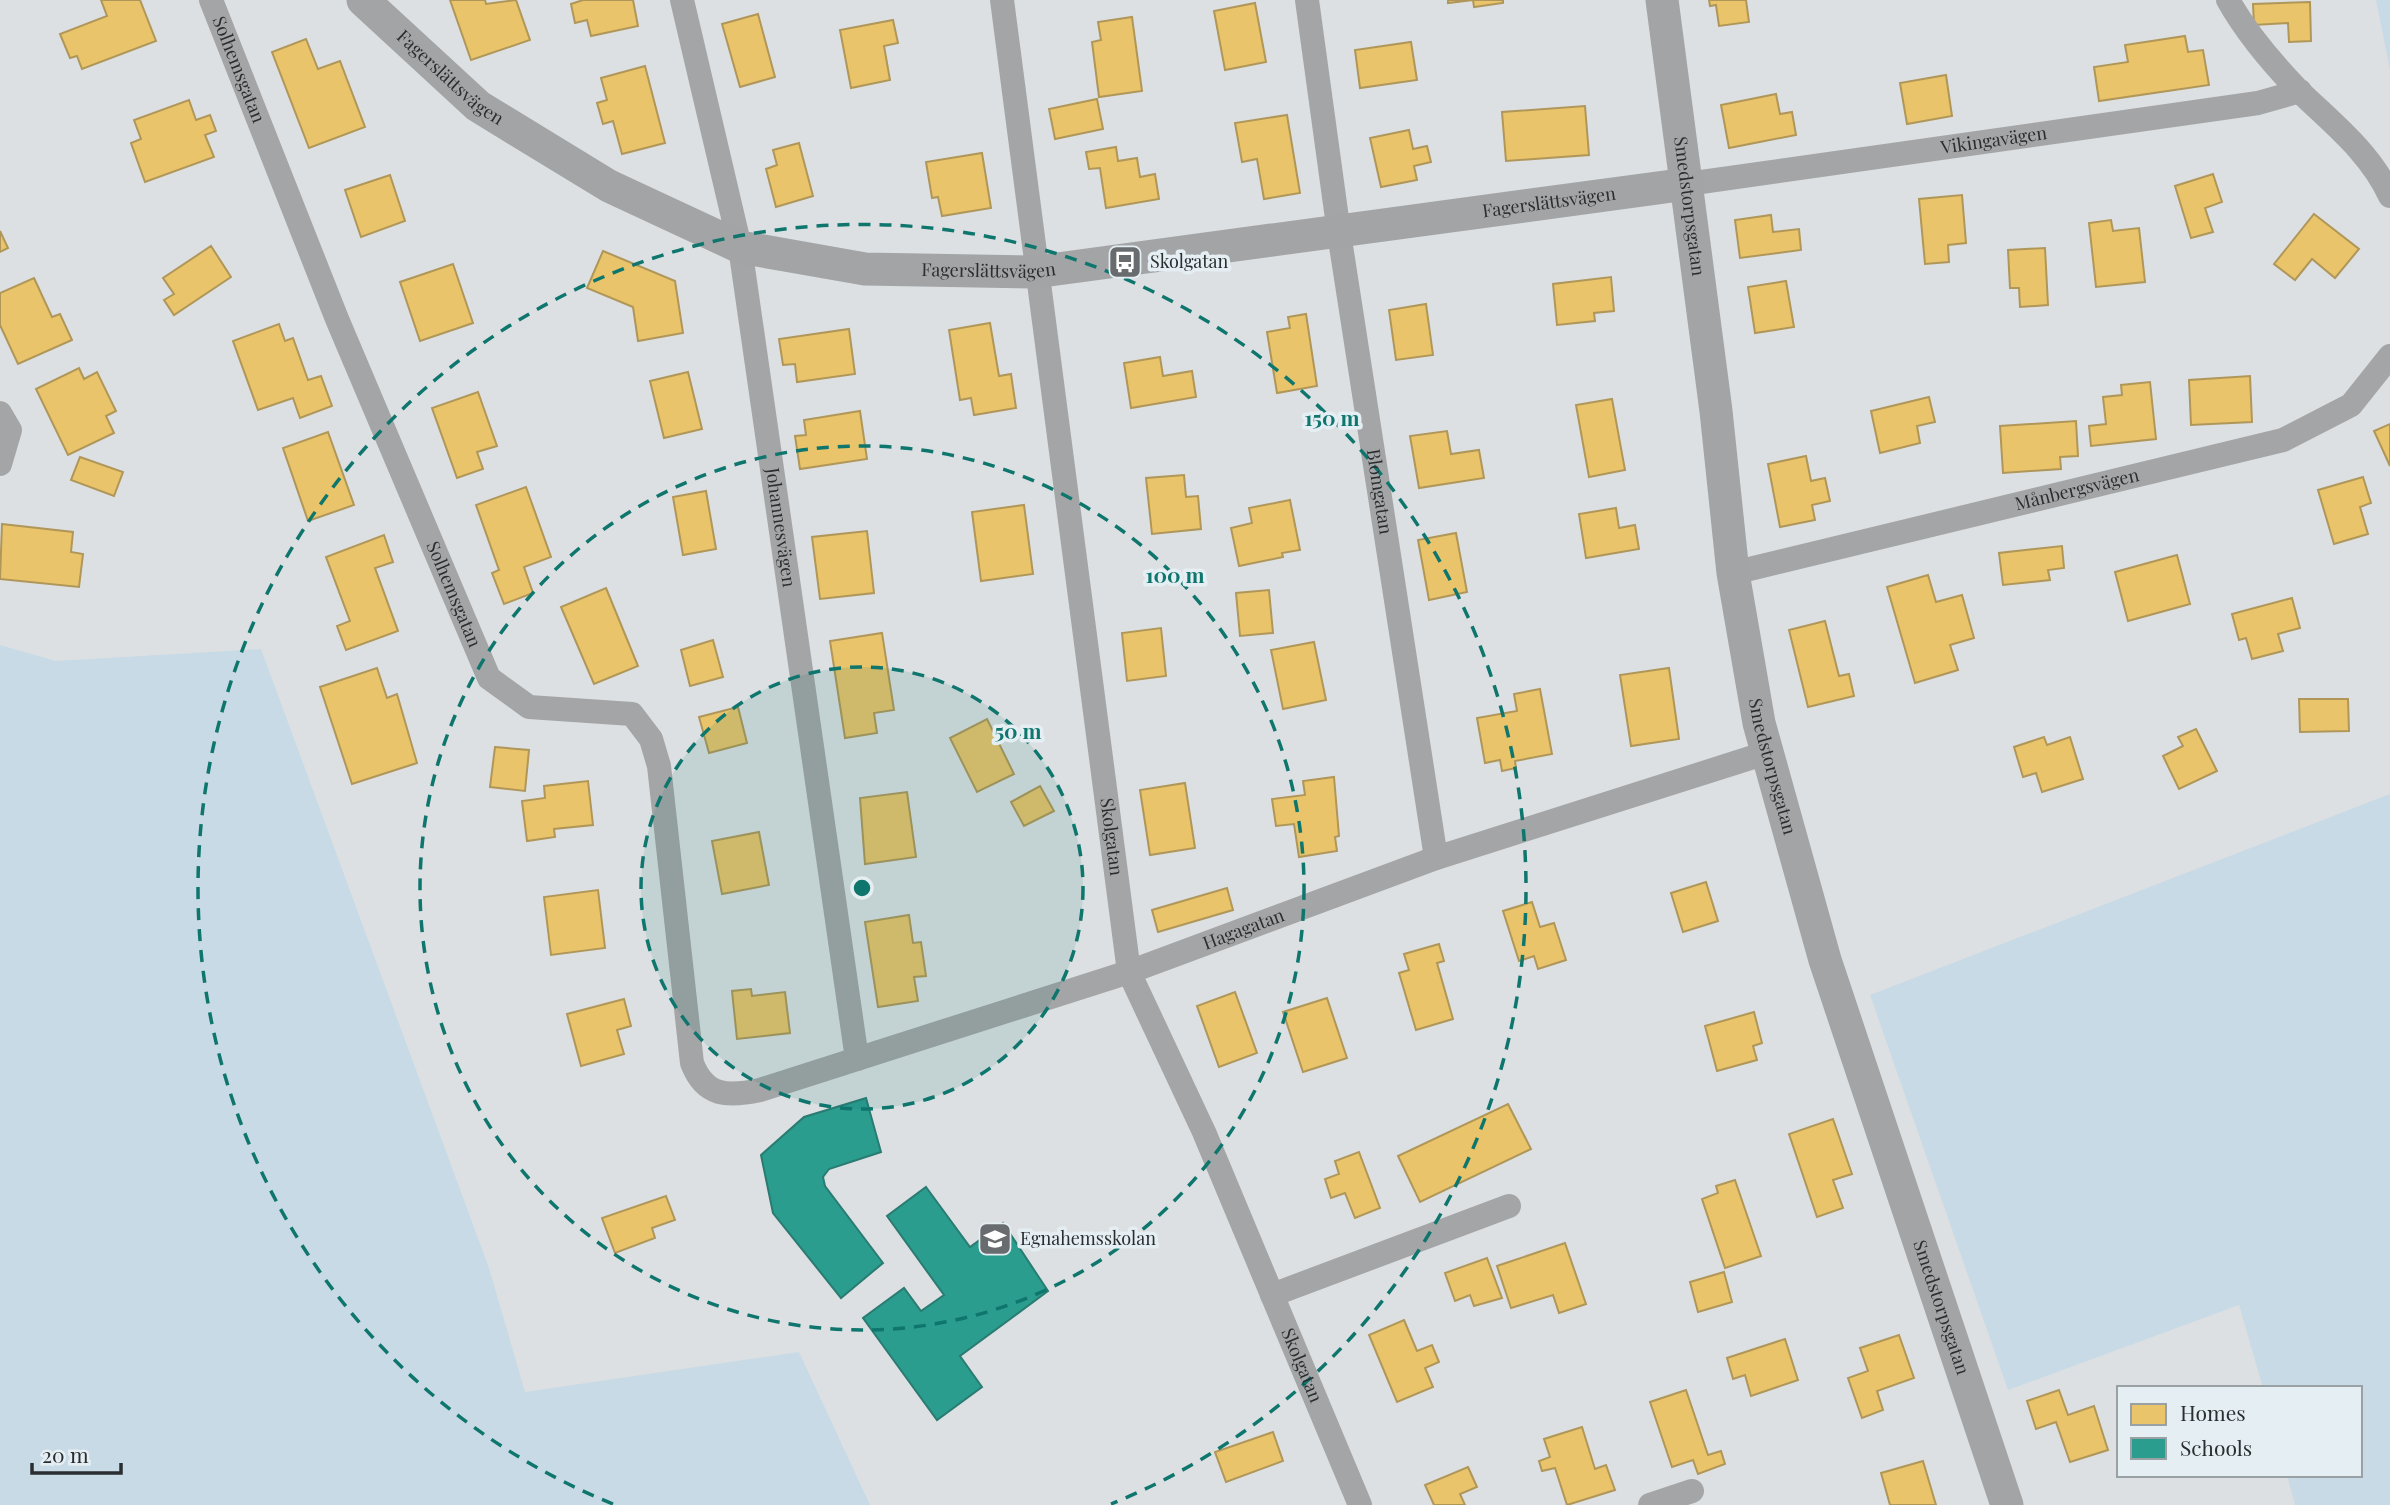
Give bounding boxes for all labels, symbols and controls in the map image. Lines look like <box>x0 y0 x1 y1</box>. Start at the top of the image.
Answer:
street label: Solhemsgatan <box>208 13 271 126</box>
street label: Fagerslättsvägen <box>392 24 509 130</box>
street label: Vikingavägen <box>1938 120 2049 159</box>
street label: Smedstorpsgatan <box>1669 135 1711 278</box>
street label: Fagerslättsvägen <box>1481 181 1617 223</box>
bus stop icon: Skolgatan <box>1106 243 1144 281</box>
place label: Skolgatan <box>1150 249 1229 273</box>
street label: Fagerslättsvägen <box>921 256 1057 283</box>
text: 150 m <box>1305 403 1359 431</box>
street label: Blomgatan <box>1362 447 1399 536</box>
street label: Månbergsvägen <box>2012 462 2142 515</box>
street label: Johannesvägen <box>761 465 802 589</box>
street label: Solhemsgatan <box>421 537 488 651</box>
text: 100 m <box>1145 560 1205 588</box>
street label: Smedstorpsgatan <box>1744 696 1803 838</box>
text: 50 m <box>994 716 1042 744</box>
street label: Skolgatan <box>1095 796 1129 877</box>
centre of rings <box>850 876 874 900</box>
street label: Hagagatan <box>1199 902 1288 955</box>
school or university icon: Egnahemsskolan <box>976 1220 1014 1258</box>
place label: Egnahemsskolan <box>1020 1226 1156 1250</box>
street label: Smedstorpsgatan <box>1908 1237 1976 1378</box>
street label: Skolgatan <box>1276 1324 1329 1406</box>
legend <box>2117 1386 2362 1477</box>
text: Homes <box>2180 1398 2246 1426</box>
scale bar <box>32 1432 121 1476</box>
text: Schools <box>2180 1433 2252 1461</box>
text: 20 m <box>42 1440 89 1468</box>

